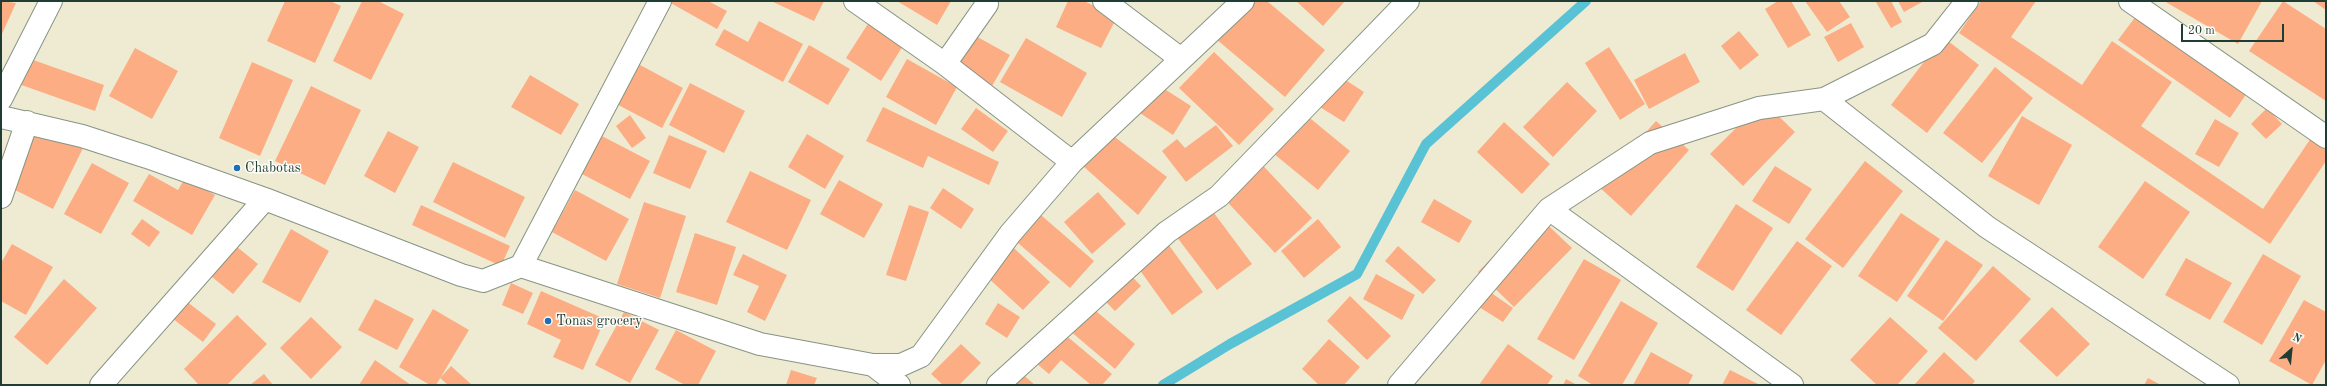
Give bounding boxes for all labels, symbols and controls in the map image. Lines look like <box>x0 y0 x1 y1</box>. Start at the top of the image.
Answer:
scale bar <box>2183 16 2286 42</box>
text: 20 m <box>2188 25 2215 37</box>
place label: Chabotas <box>245 160 301 176</box>
marker: Chabotas <box>232 163 242 173</box>
place label: Tonas grocery <box>556 313 642 329</box>
marker: Tonas grocery <box>543 316 553 326</box>
north arrow <box>2271 330 2311 370</box>
text: N <box>2290 332 2303 346</box>

